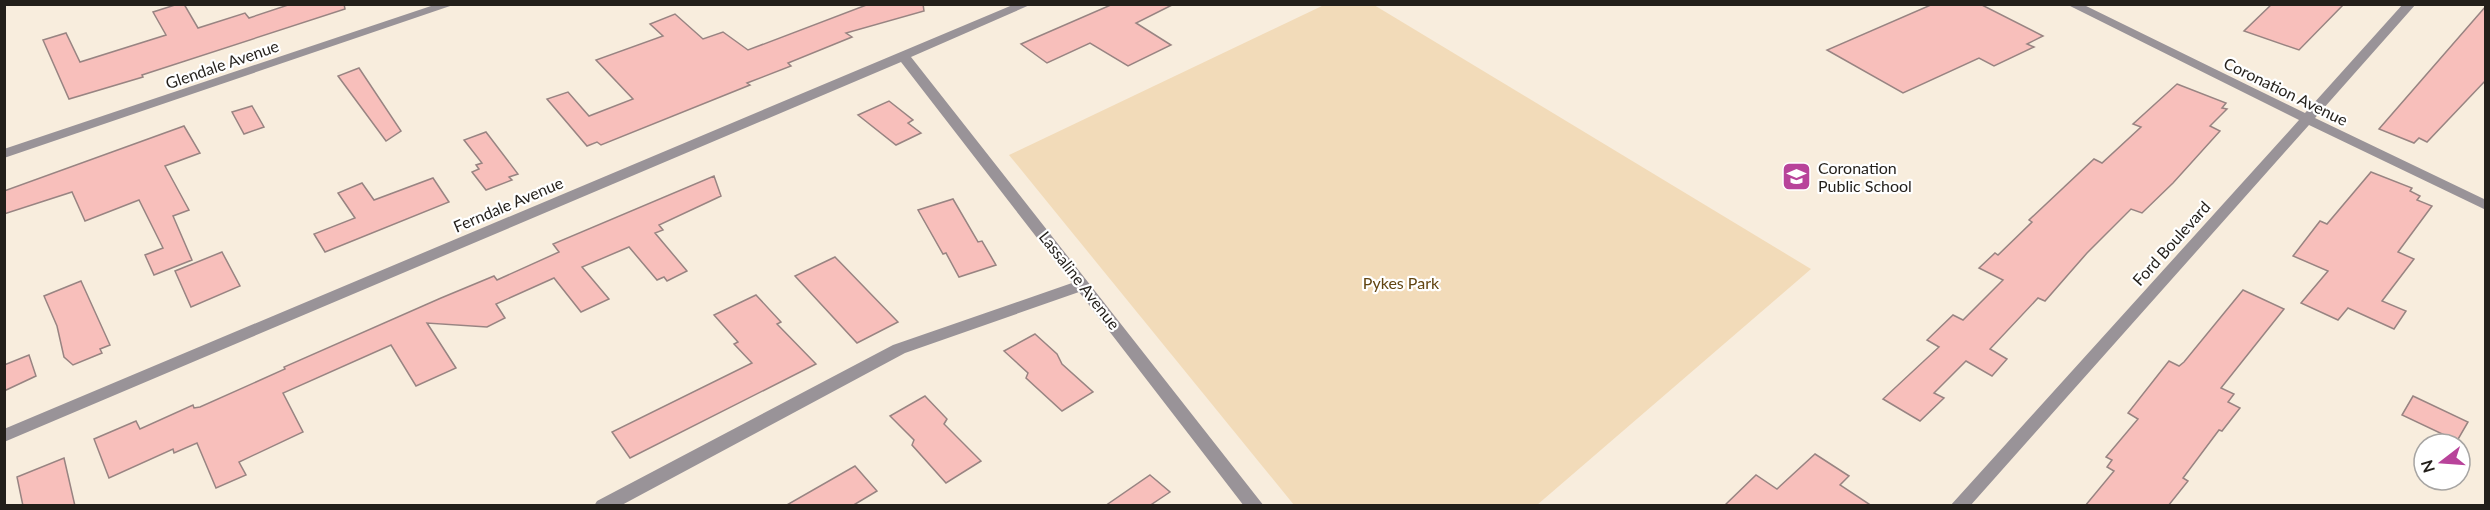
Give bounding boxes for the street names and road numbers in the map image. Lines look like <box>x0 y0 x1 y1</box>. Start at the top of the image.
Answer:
street label: Glendale Avenue <box>163 36 281 92</box>
street label: Coronation Avenue <box>2221 53 2351 129</box>
street label: Ferndale Avenue <box>450 172 566 236</box>
street label: Ford Boulevard <box>2128 197 2214 289</box>
street label: Lassaline Avenue <box>1036 227 1124 333</box>

